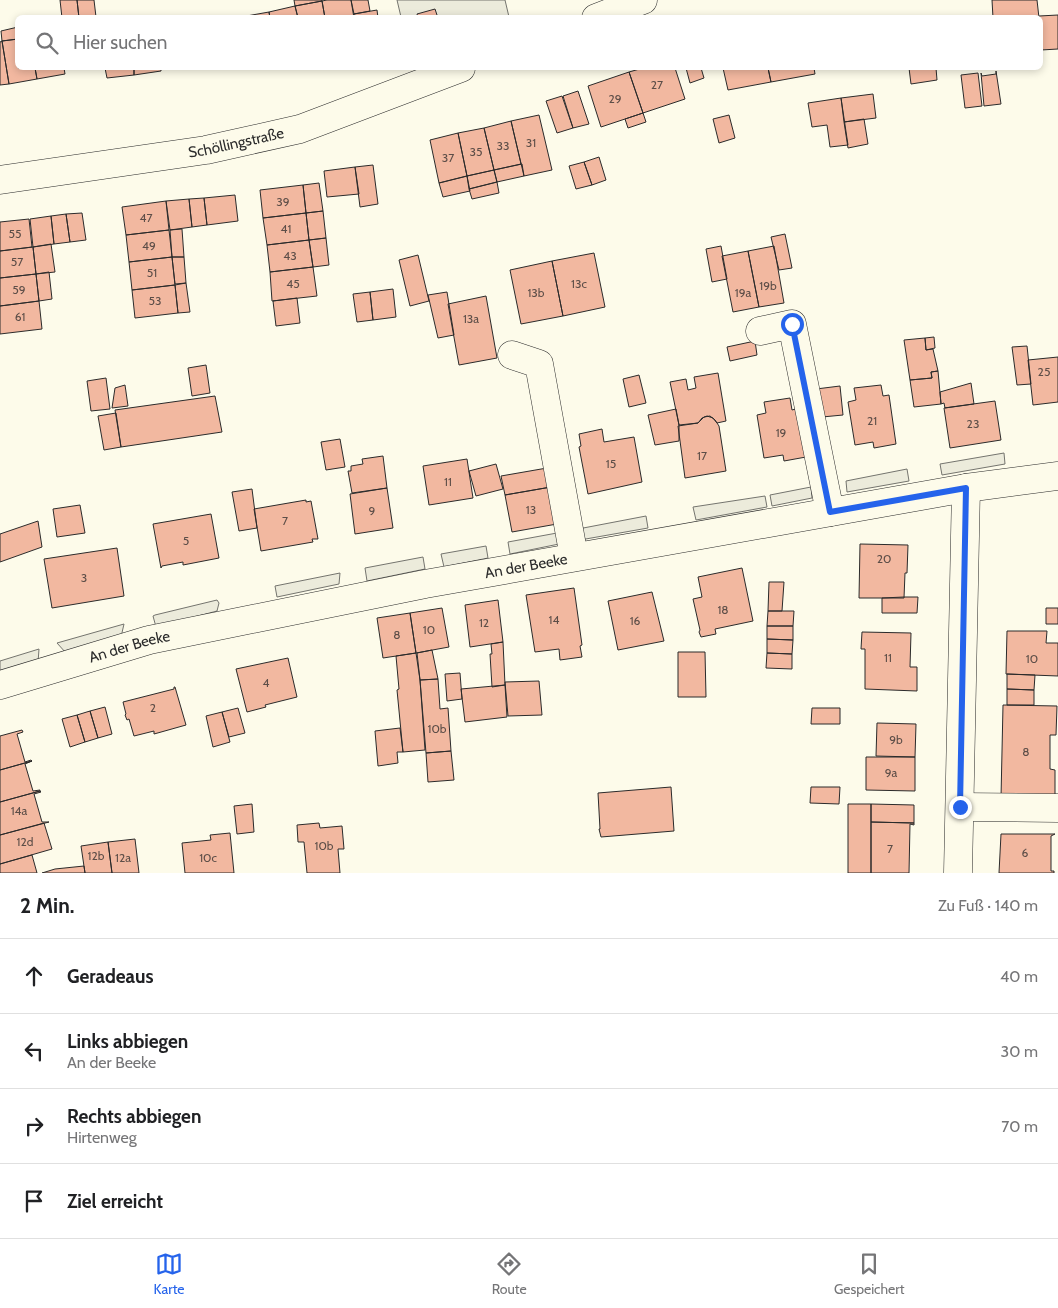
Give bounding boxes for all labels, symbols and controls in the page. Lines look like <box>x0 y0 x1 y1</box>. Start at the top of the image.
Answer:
search box <box>15 15 1043 70</box>
icon: search <box>33 29 61 57</box>
text: Hier suchen <box>73 31 167 54</box>
house number: 27 <box>651 77 663 92</box>
house number: 29 <box>608 91 622 106</box>
street label: Schöllingstraße <box>187 124 286 161</box>
house number: 31 <box>526 135 536 150</box>
house number: 33 <box>497 138 509 153</box>
house number: 35 <box>470 144 482 159</box>
house number: 37 <box>442 150 454 165</box>
house number: 39 <box>276 194 290 209</box>
house number: 47 <box>140 210 152 225</box>
house number: 41 <box>281 221 291 236</box>
house number: 55 <box>9 226 21 241</box>
house number: 49 <box>142 238 156 253</box>
house number: 43 <box>283 248 297 263</box>
house number: 57 <box>11 254 23 269</box>
house number: 51 <box>147 265 157 280</box>
house number: 45 <box>286 276 300 291</box>
house number: 13c <box>571 276 587 291</box>
house number: 19b <box>759 278 777 293</box>
house number: 59 <box>12 282 26 297</box>
house number: 13b <box>527 285 545 300</box>
house number: 19a <box>735 285 751 300</box>
house number: 53 <box>149 293 161 308</box>
house number: 61 <box>15 309 25 324</box>
house number: 13a <box>463 311 479 326</box>
route start <box>781 313 804 336</box>
house number: 25 <box>1038 364 1050 379</box>
house number: 21 <box>867 413 877 428</box>
house number: 23 <box>967 416 979 431</box>
house number: 19 <box>776 425 787 440</box>
house number: 17 <box>697 448 707 463</box>
house number: 15 <box>606 456 616 471</box>
house number: 11 <box>444 474 452 489</box>
house number: 13 <box>526 502 536 517</box>
house number: 9 <box>369 503 376 518</box>
house number: 7 <box>282 513 288 528</box>
house number: 5 <box>183 533 189 548</box>
street label: An der Beeke <box>483 550 569 582</box>
house number: 20 <box>877 551 891 566</box>
house number: 3 <box>81 570 87 585</box>
house number: 18 <box>717 602 729 617</box>
house number: 14 <box>549 612 559 627</box>
house number: 16 <box>630 613 641 628</box>
house number: 12 <box>479 615 489 630</box>
house number: 10 <box>423 622 435 637</box>
street label: An der Beeke <box>87 627 172 667</box>
house number: 8 <box>393 627 401 642</box>
house number: 11 <box>884 650 892 665</box>
house number: 10 <box>1026 651 1038 666</box>
house number: 4 <box>263 675 270 690</box>
house number: 2 <box>150 700 156 715</box>
house number: 10b <box>428 721 447 736</box>
house number: 9b <box>889 732 903 747</box>
house number: 8 <box>1022 744 1030 759</box>
house number: 9a <box>885 765 898 780</box>
route end <box>949 796 972 819</box>
house number: 14a <box>11 803 28 818</box>
house number: 12d <box>17 834 33 849</box>
house number: 10b <box>315 838 334 853</box>
house number: 7 <box>887 841 893 856</box>
house number: 6 <box>1022 845 1029 860</box>
house number: 12b <box>88 848 105 863</box>
house number: 12a <box>115 850 131 865</box>
house number: 10c <box>199 850 217 865</box>
text: 2 Min. <box>20 893 74 918</box>
text: Zu Fuß · 140 m <box>938 896 1038 915</box>
icon: ahead <box>20 962 48 990</box>
text: Geradeaus <box>67 965 153 988</box>
text: 40 m <box>1000 967 1038 986</box>
text: Links abbiegen <box>67 1030 188 1053</box>
icon: left <box>20 1037 48 1065</box>
text: 30 m <box>1001 1042 1038 1061</box>
text: An der Beeke <box>67 1053 156 1072</box>
text: Rechts abbiegen <box>67 1105 201 1128</box>
icon: right <box>20 1112 48 1140</box>
text: 70 m <box>1001 1117 1038 1136</box>
text: Hirtenweg <box>67 1128 137 1147</box>
icon: arrive <box>20 1187 48 1215</box>
text: Ziel erreicht <box>67 1190 163 1213</box>
tab: Karte <box>154 1250 184 1298</box>
tab: Route <box>492 1250 527 1298</box>
tab: Gespeichert <box>834 1250 904 1298</box>

